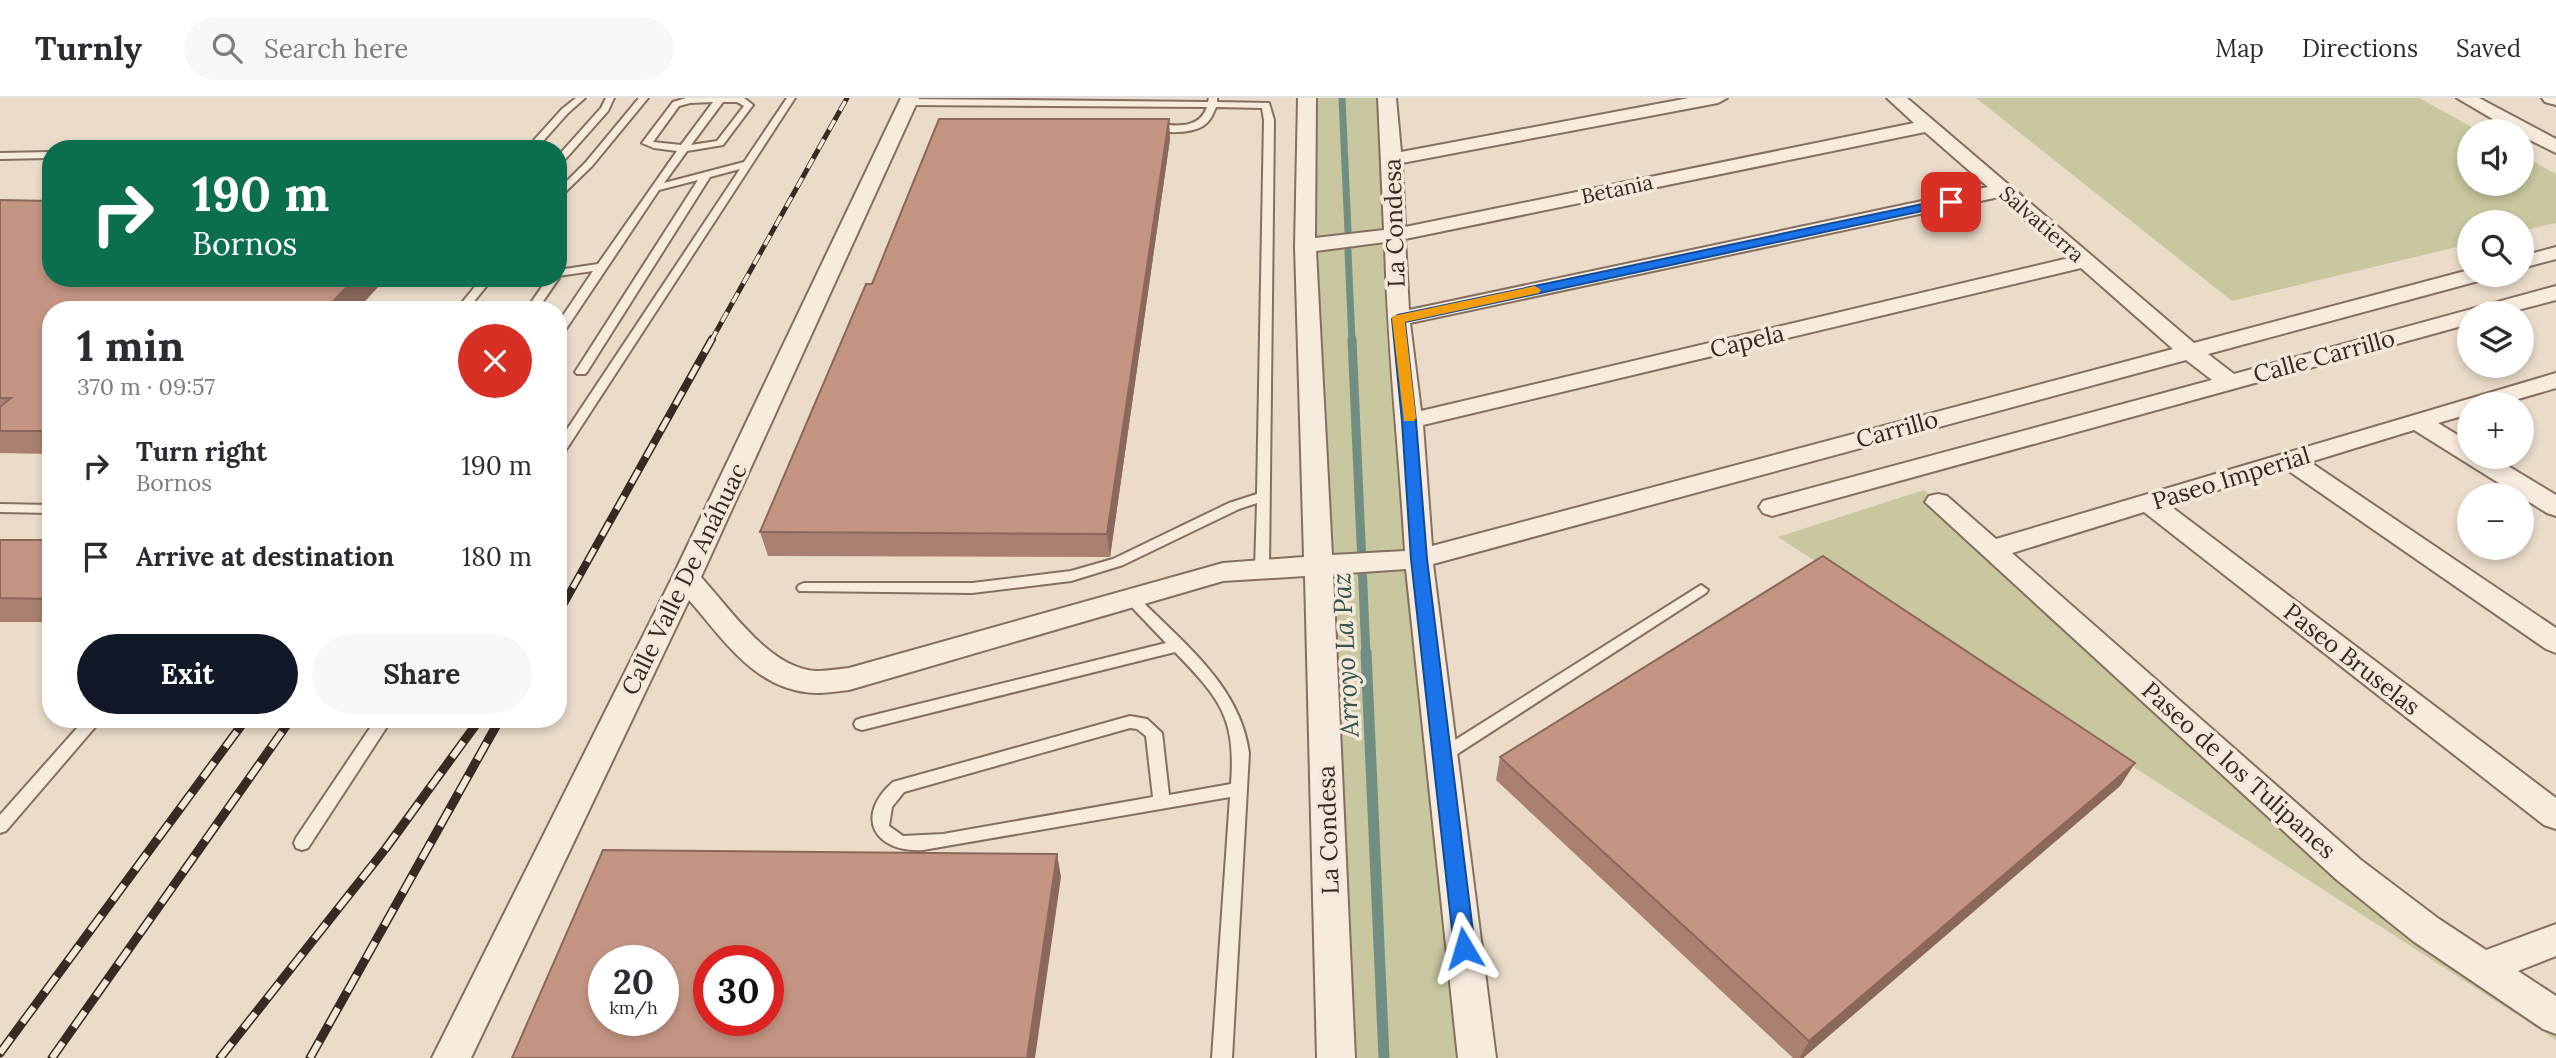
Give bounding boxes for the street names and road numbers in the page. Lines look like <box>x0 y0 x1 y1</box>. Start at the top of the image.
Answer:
street label: La Condesa <box>1376 158 1412 288</box>
street label: Betania <box>1579 168 1656 210</box>
street label: Salvatierra <box>1994 180 2090 268</box>
street label: Capela <box>1707 317 1787 365</box>
street label: Calle Carrillo <box>2250 322 2398 390</box>
street label: Carrillo <box>1853 403 1941 455</box>
street label: Paseo Imperial <box>2148 439 2314 517</box>
street label: Calle Valle De Anáhuac <box>614 458 754 700</box>
street label: Paseo Bruselas <box>2278 596 2426 722</box>
street label: Paseo de los Tulipanes <box>2135 675 2343 865</box>
street label: La Condesa <box>1310 765 1346 895</box>

